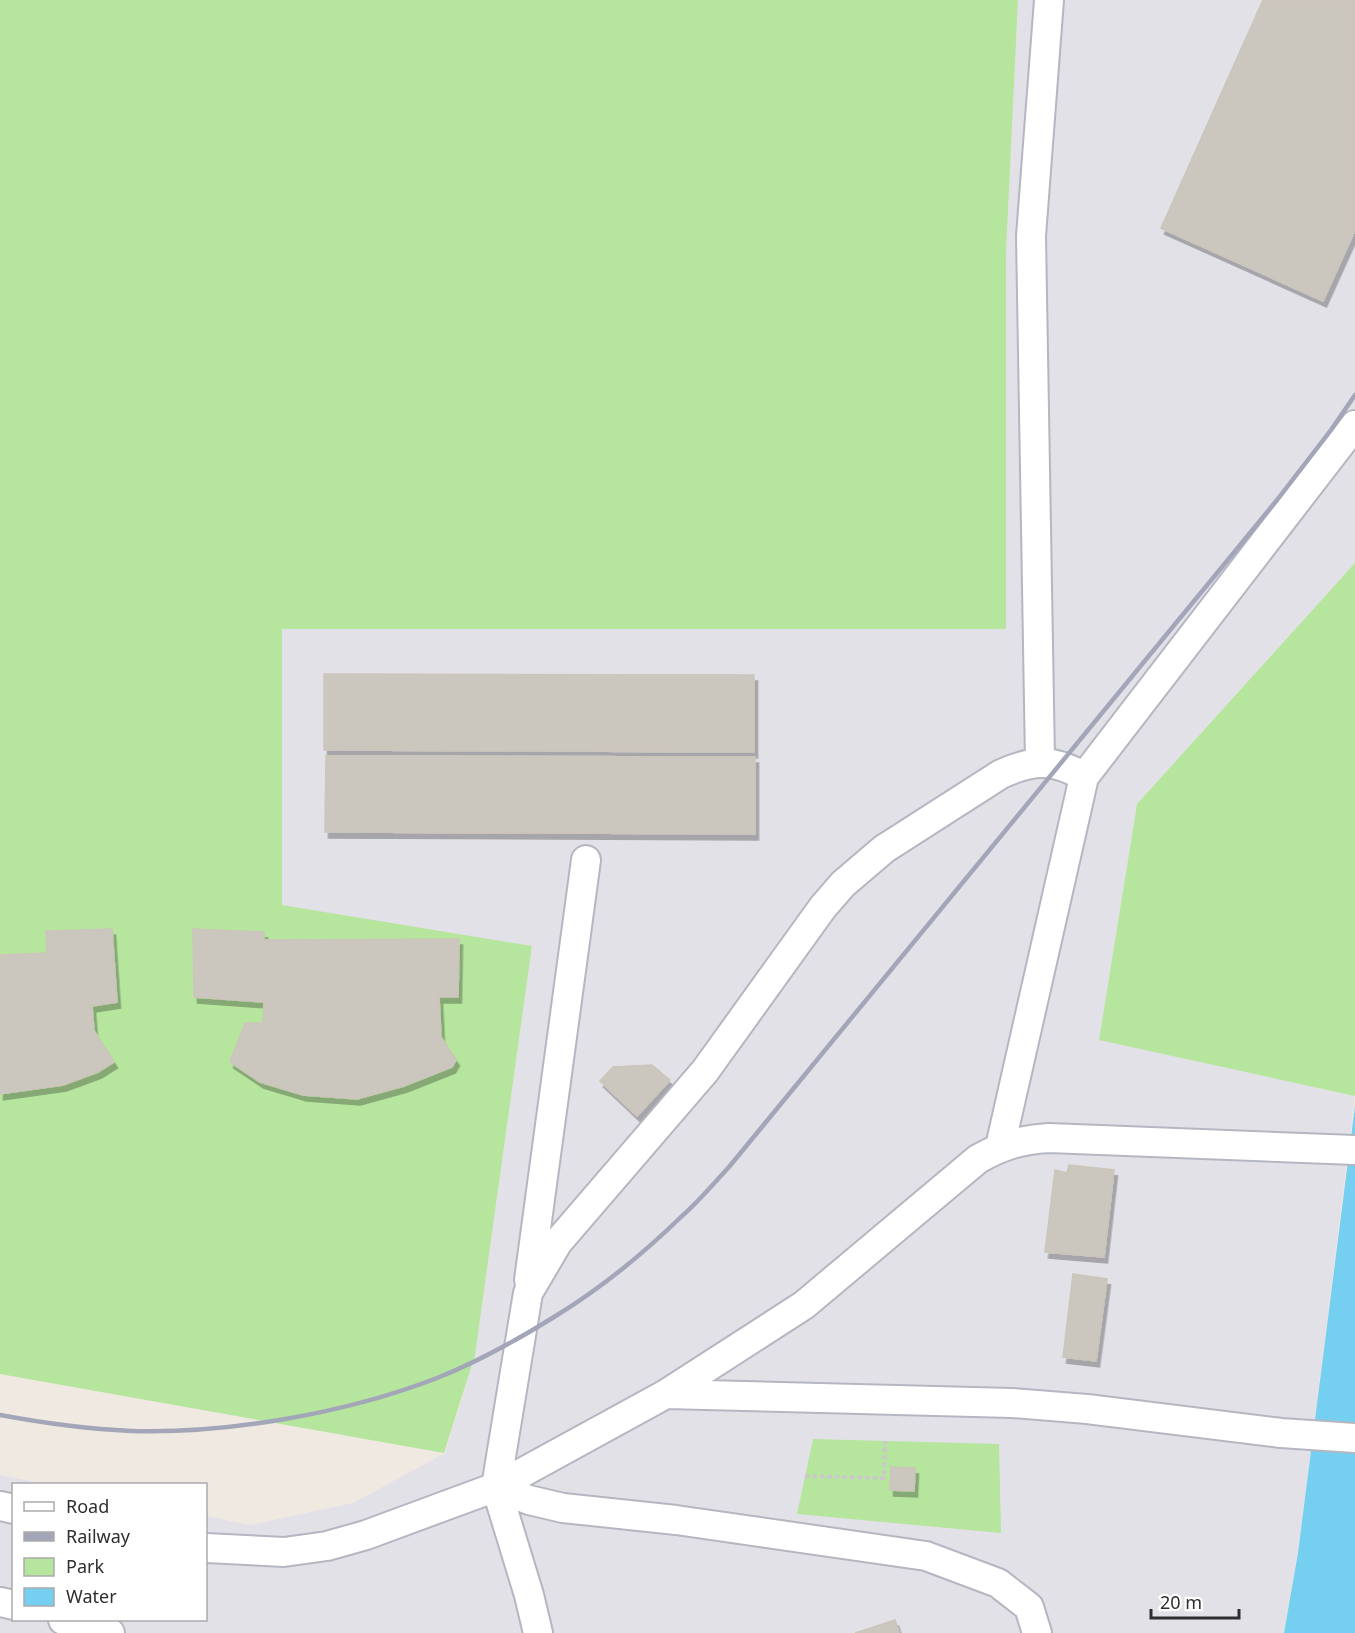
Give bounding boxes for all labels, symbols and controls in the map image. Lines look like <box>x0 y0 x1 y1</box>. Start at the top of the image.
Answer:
legend <box>12 1483 207 1621</box>
text: Road <box>66 1494 109 1518</box>
text: Railway <box>66 1524 131 1548</box>
text: Park <box>66 1554 104 1578</box>
scale bar <box>1151 1582 1240 1620</box>
text: Water <box>66 1584 117 1608</box>
text: 20 m <box>1160 1590 1202 1614</box>

